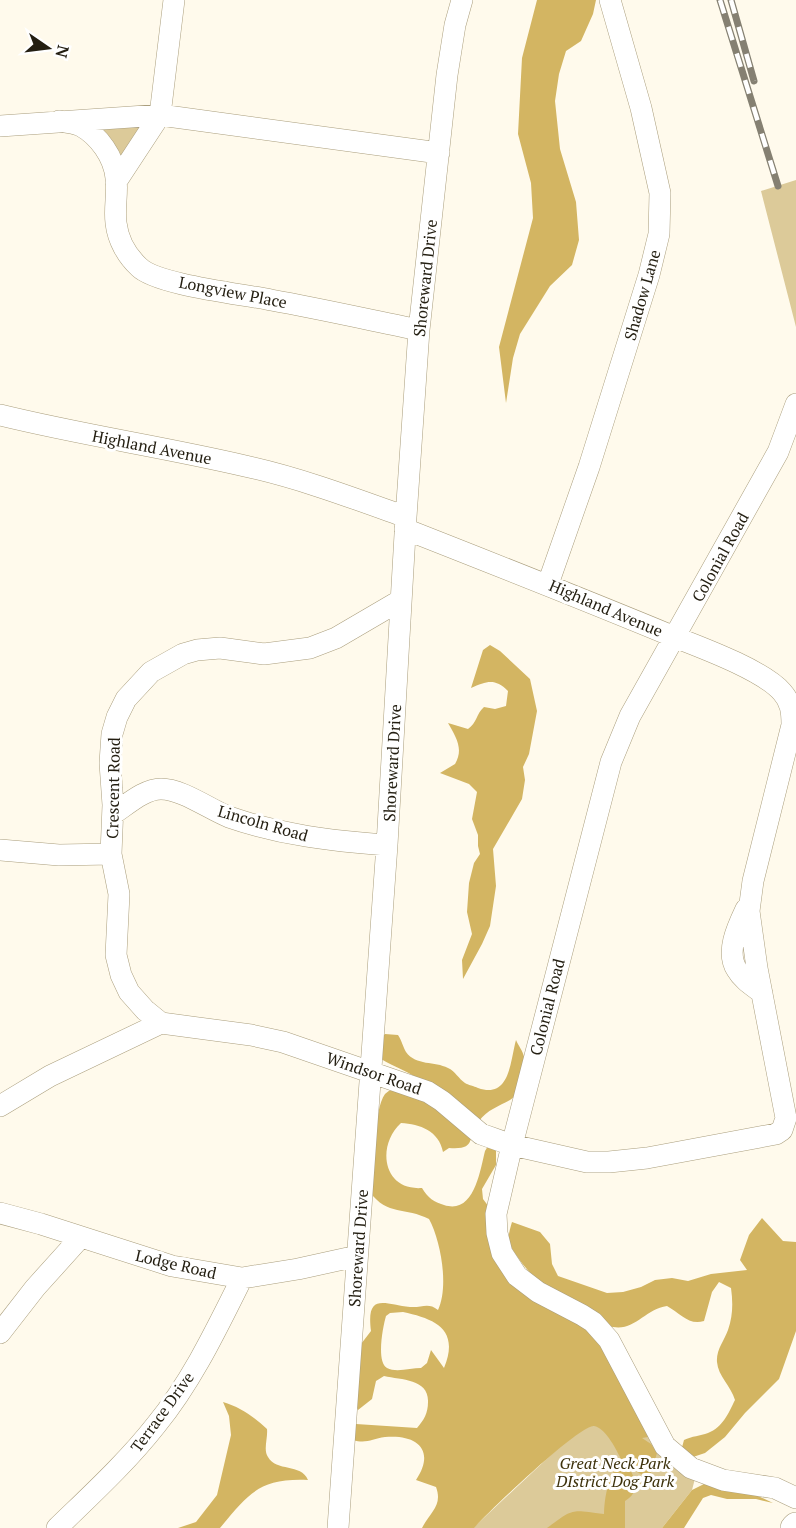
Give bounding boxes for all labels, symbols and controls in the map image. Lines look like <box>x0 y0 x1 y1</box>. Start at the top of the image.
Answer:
north arrow <box>18 18 78 78</box>
text: N <box>50 43 75 60</box>
street label: Shoreward Drive <box>408 218 442 338</box>
street label: Shadow Lane <box>619 247 665 343</box>
street label: Longview Place <box>177 271 289 313</box>
street label: Highland Avenue <box>90 425 214 469</box>
street label: Colonial Road <box>686 508 754 606</box>
street label: Highland Avenue <box>546 574 666 642</box>
street label: Shoreward Drive <box>378 704 406 822</box>
street label: Crescent Road <box>101 737 125 839</box>
street label: Lincoln Road <box>215 800 311 846</box>
street label: Colonial Road <box>524 956 570 1058</box>
street label: Windsor Road <box>323 1046 425 1100</box>
street label: Shoreward Drive <box>343 1188 373 1308</box>
street label: Lodge Road <box>133 1244 219 1284</box>
street label: Terrace Drive <box>125 1367 199 1457</box>
park label: Great Neck Park DIstrict Dog Park <box>555 1452 674 1492</box>

